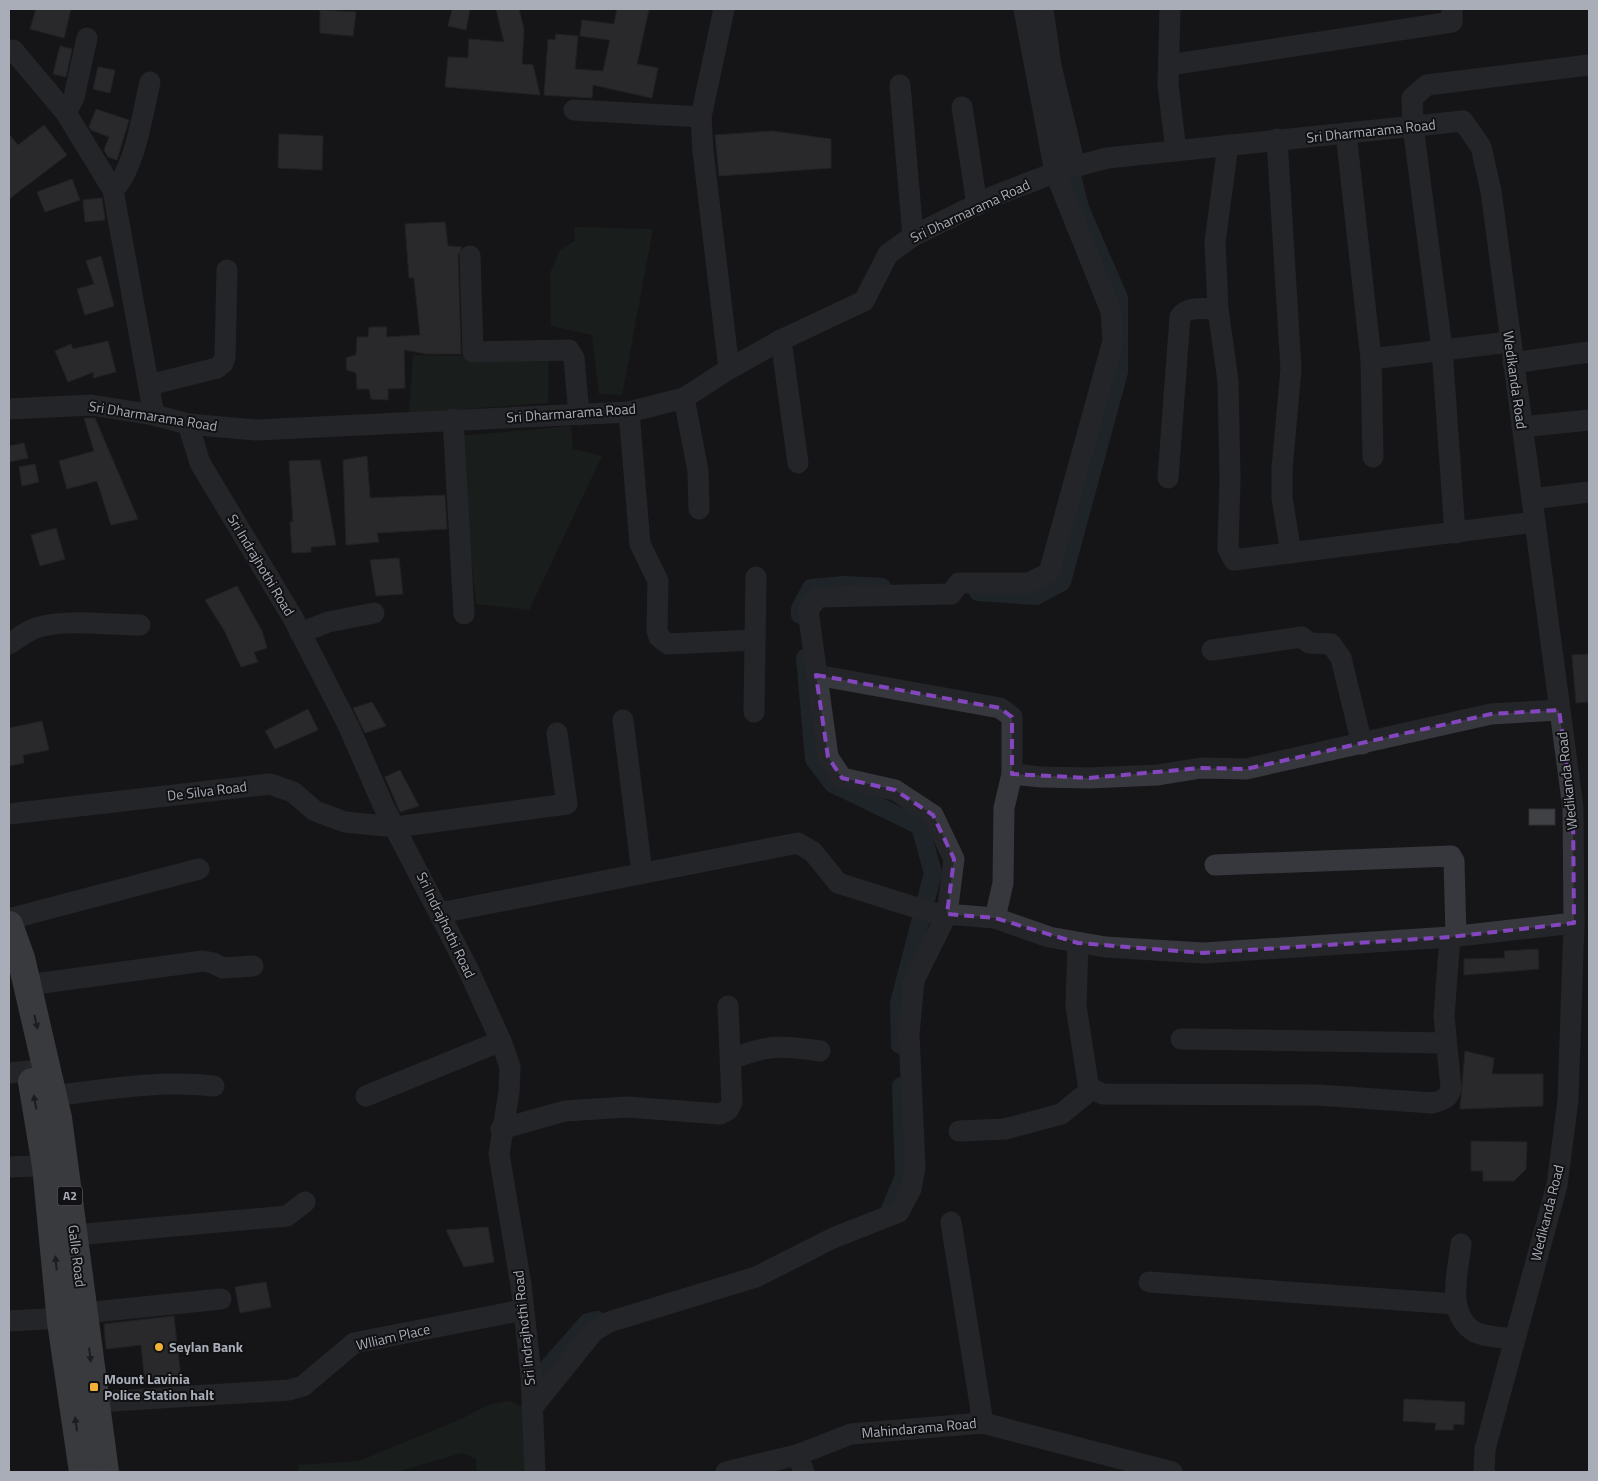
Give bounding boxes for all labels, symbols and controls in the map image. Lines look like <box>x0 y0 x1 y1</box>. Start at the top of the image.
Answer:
street label: Sri Dharmarama Road <box>1305 113 1437 148</box>
street label: Sri Dharmarama Road <box>907 174 1033 247</box>
street label: Wedikanda Road <box>1498 330 1533 430</box>
street label: Sri Dharmarama Road <box>87 395 219 436</box>
street label: Sri Dharmarama Road <box>506 398 636 427</box>
street label: Sri Indrajhothi Road <box>223 510 300 620</box>
street label: Wedikanda Road <box>1551 731 1582 831</box>
street label: De Silva Road <box>166 775 248 806</box>
street label: Sri Indrajhothi Road <box>412 868 481 981</box>
one-way arrow <box>32 1015 40 1030</box>
one-way arrow <box>31 1093 39 1109</box>
street label: Wedikanda Road <box>1524 1162 1569 1263</box>
road number: A2 <box>58 1186 82 1206</box>
street label: Galle Road <box>63 1224 92 1288</box>
one-way arrow <box>52 1255 60 1271</box>
street label: Sri Indrajhothi Road <box>507 1269 540 1387</box>
street label: Wlliam Place <box>354 1318 432 1355</box>
place label: Seylan Bank <box>169 1336 244 1357</box>
marker: Seylan Bank <box>153 1341 165 1353</box>
one-way arrow <box>86 1347 94 1363</box>
place label: Mount Lavinia Police Station halt <box>104 1368 214 1405</box>
marker: Mount Lavinia Police Station halt <box>88 1381 100 1393</box>
street label: Mahindarama Road <box>861 1412 977 1443</box>
one-way arrow <box>72 1416 80 1432</box>

